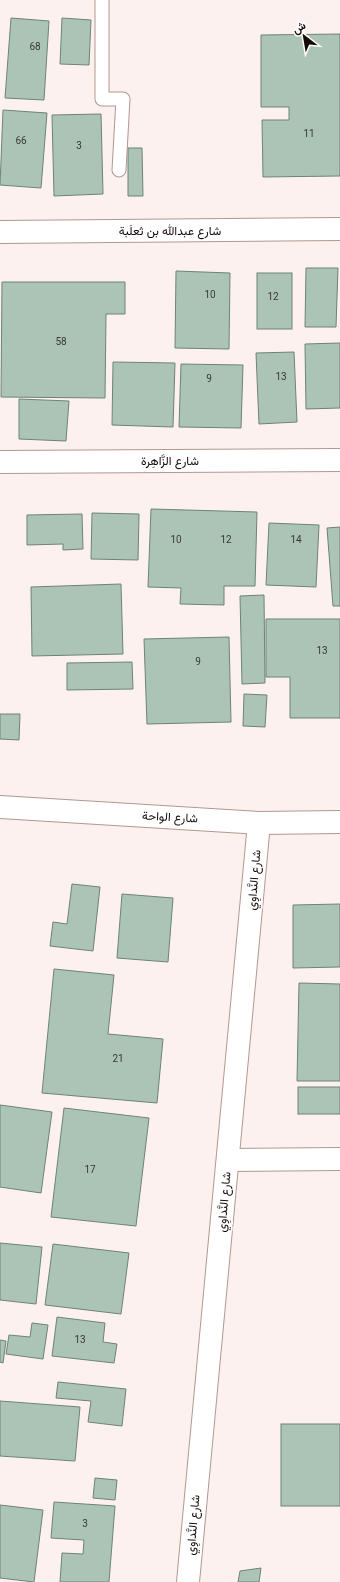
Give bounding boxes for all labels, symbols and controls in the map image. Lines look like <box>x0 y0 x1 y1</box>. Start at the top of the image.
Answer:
north arrow <box>284 16 324 56</box>
text: ش <box>290 18 310 39</box>
house number: 68 <box>29 40 41 55</box>
house number: 11 <box>303 127 315 142</box>
house number: 66 <box>15 134 27 149</box>
house number: 3 <box>76 139 82 154</box>
street label: شارع عبدالله بن ثعلَبة <box>119 223 221 241</box>
house number: 10 <box>204 288 216 303</box>
house number: 12 <box>267 290 279 305</box>
house number: 58 <box>55 335 67 350</box>
house number: 13 <box>275 370 287 385</box>
house number: 9 <box>206 372 212 387</box>
street label: شارع الزَّاهِرة <box>141 453 199 471</box>
house number: 10 <box>170 533 182 548</box>
house number: 12 <box>220 533 232 548</box>
house number: 14 <box>290 533 302 548</box>
house number: 13 <box>316 644 328 659</box>
house number: 9 <box>195 655 201 670</box>
street label: شارع الواحة <box>142 808 198 828</box>
street label: شارع النَّداوِي <box>243 849 267 911</box>
house number: 21 <box>112 1052 124 1067</box>
house number: 17 <box>84 1163 96 1178</box>
street label: شارع النَّداوِي <box>213 1171 237 1233</box>
house number: 13 <box>74 1333 86 1348</box>
street label: شارع النَّداوِي <box>182 1494 206 1556</box>
house number: 3 <box>82 1517 88 1532</box>

